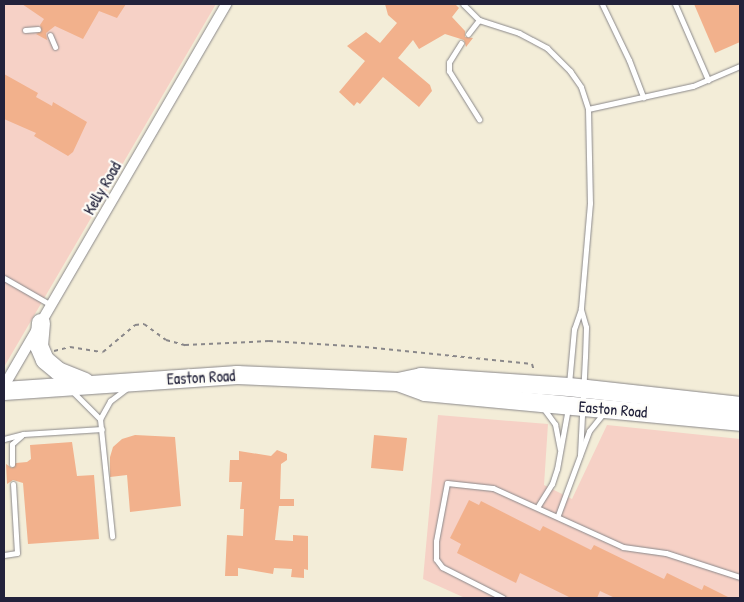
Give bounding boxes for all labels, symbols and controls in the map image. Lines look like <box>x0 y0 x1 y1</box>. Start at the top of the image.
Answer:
street label: Kelly Road <box>79 158 125 218</box>
street label: Easton Road <box>166 366 236 388</box>
street label: Easton Road <box>578 396 648 422</box>

